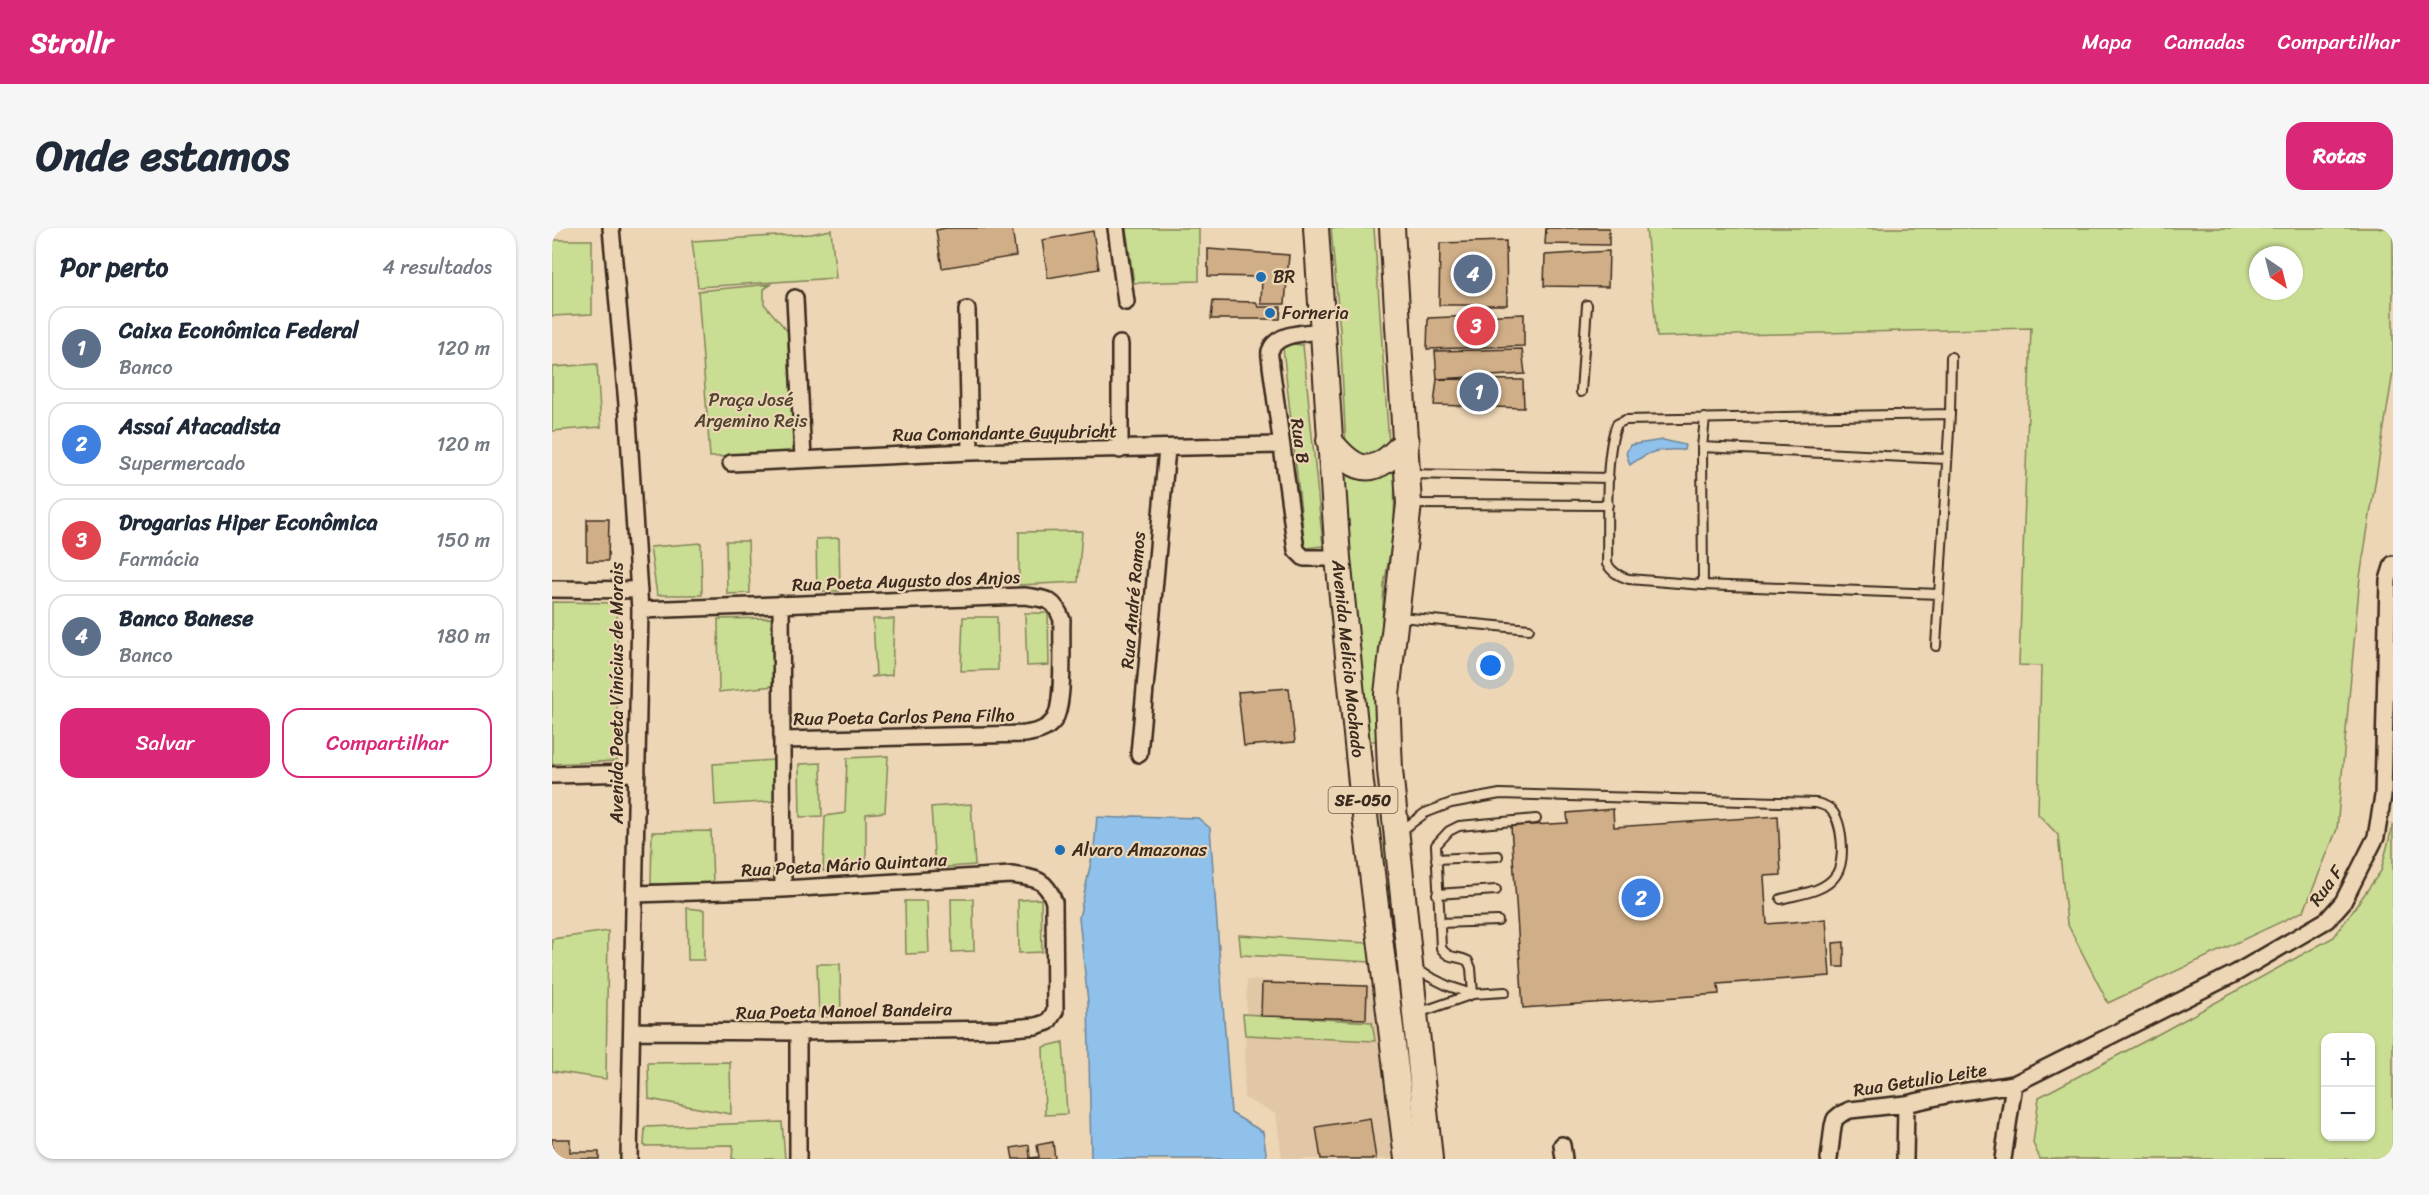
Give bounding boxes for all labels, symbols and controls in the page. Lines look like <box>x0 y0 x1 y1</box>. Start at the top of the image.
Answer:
text: Strollr <box>30 18 113 67</box>
text: Mapa <box>2082 23 2131 61</box>
text: Camadas <box>2164 23 2245 61</box>
text: Compartilhar <box>2278 23 2399 61</box>
text: Onde estamos <box>36 119 290 193</box>
button: Rotas <box>2286 122 2393 190</box>
text: Por perto <box>60 244 168 290</box>
north arrow <box>2249 246 2303 300</box>
text: 4 resultados <box>383 250 492 285</box>
pin: 4 <box>1454 252 1492 296</box>
place label: BR <box>1273 261 1295 293</box>
marker: BR <box>1254 270 1268 284</box>
place label: Forneria <box>1282 297 1349 329</box>
pin: 3 <box>1456 304 1496 348</box>
marker: Forneria <box>1263 306 1277 320</box>
text: Caixa Econômica Federal <box>119 311 359 350</box>
text: 1 <box>77 331 86 366</box>
text: 120 m <box>437 331 490 366</box>
text: Banco <box>119 350 173 385</box>
pin: 1 <box>1460 370 1498 414</box>
park label: Praça José Argemino Reis <box>693 384 808 437</box>
text: Assaí Atacadista <box>119 407 280 446</box>
street label: Rua Comandante Guyubricht <box>892 415 1118 451</box>
street label: Rua B <box>1281 416 1319 466</box>
text: 2 <box>76 427 87 462</box>
text: 120 m <box>437 427 490 462</box>
text: Supermercado <box>119 446 245 481</box>
text: Drogarias Hiper Econômica <box>119 503 377 542</box>
text: 3 <box>76 523 87 558</box>
text: 150 m <box>436 523 490 558</box>
street label: Rua André Ramos <box>1111 529 1155 670</box>
text: Farmácia <box>119 542 199 577</box>
street label: Avenida Melício Machado <box>1322 557 1374 759</box>
street label: Avenida Poeta Vinícius de Morais <box>601 561 633 825</box>
street label: Rua Poeta Augusto dos Anjos <box>791 561 1021 601</box>
text: Banco Banese <box>119 599 254 638</box>
text: 4 <box>75 619 88 654</box>
text: 180 m <box>436 619 490 654</box>
text: Banco <box>119 638 173 673</box>
your location <box>1476 651 1505 680</box>
street label: Rua Poeta Carlos Pena Filho <box>793 699 1015 735</box>
button: Salvar <box>60 708 270 778</box>
button: Compartilhar <box>282 708 492 778</box>
road number: SE-050 <box>1328 787 1398 813</box>
place label: Alvaro Amazonas <box>1071 834 1208 866</box>
marker: Alvaro Amazonas <box>1053 843 1067 857</box>
street label: Rua Poeta Mário Quintana <box>740 844 949 886</box>
street label: Rua F <box>2300 858 2353 913</box>
pin: 2 <box>1622 876 1660 920</box>
street label: Rua Poeta Manoel Bandeira <box>736 993 952 1029</box>
map controls <box>2321 1033 2375 1141</box>
button: + <box>2321 1033 2375 1087</box>
street label: Rua Getulio Leite <box>1851 1054 1989 1106</box>
button: − <box>2321 1087 2375 1141</box>

